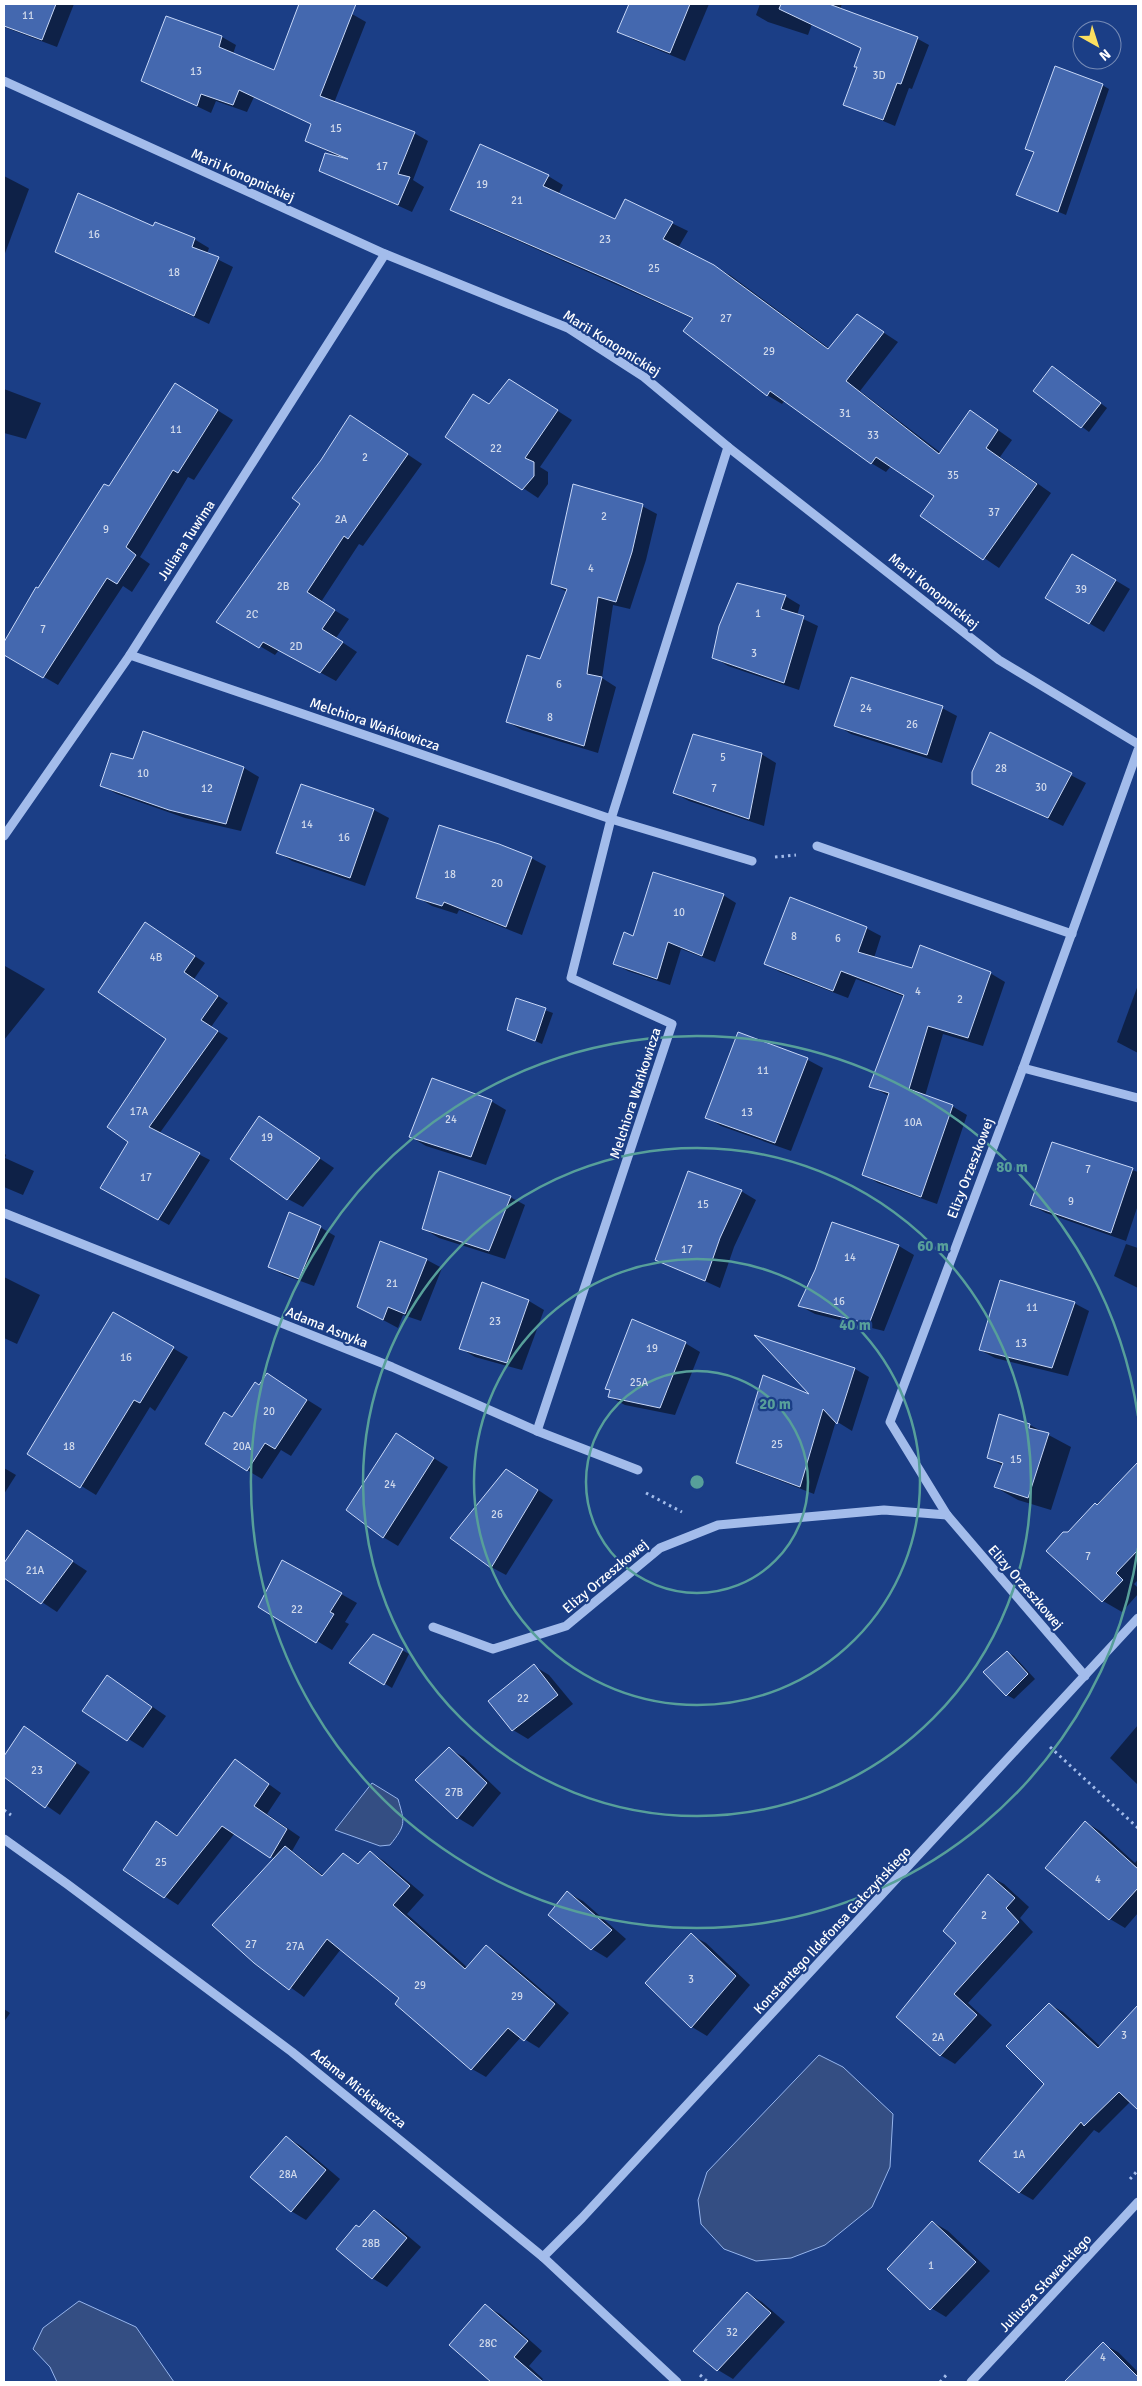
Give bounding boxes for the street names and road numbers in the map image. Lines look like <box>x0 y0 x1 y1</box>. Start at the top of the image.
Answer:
street label: Marii Konopnickiej <box>188 145 297 206</box>
street label: Marii Konopnickiej <box>560 307 664 380</box>
street label: Juliana Tuwima <box>154 497 219 584</box>
street label: Marii Konopnickiej <box>885 550 983 633</box>
street label: Melchiora Wańkowicza <box>307 694 442 755</box>
street label: Melchiora Wańkowicza <box>606 1025 665 1161</box>
street label: Elizy Orzeszkowej <box>943 1116 997 1221</box>
street label: Adama Asnyka <box>283 1303 370 1352</box>
street label: Elizy Orzeszkowej <box>559 1536 651 1617</box>
street label: Elizy Orzeszkowej <box>984 1542 1067 1633</box>
street label: Konstantego Ildefonsa Gałczyńskiego <box>750 1843 915 2018</box>
street label: Adama Mickiewicza <box>308 2045 410 2132</box>
street label: Juliusza Słowackiego <box>996 2231 1095 2336</box>

